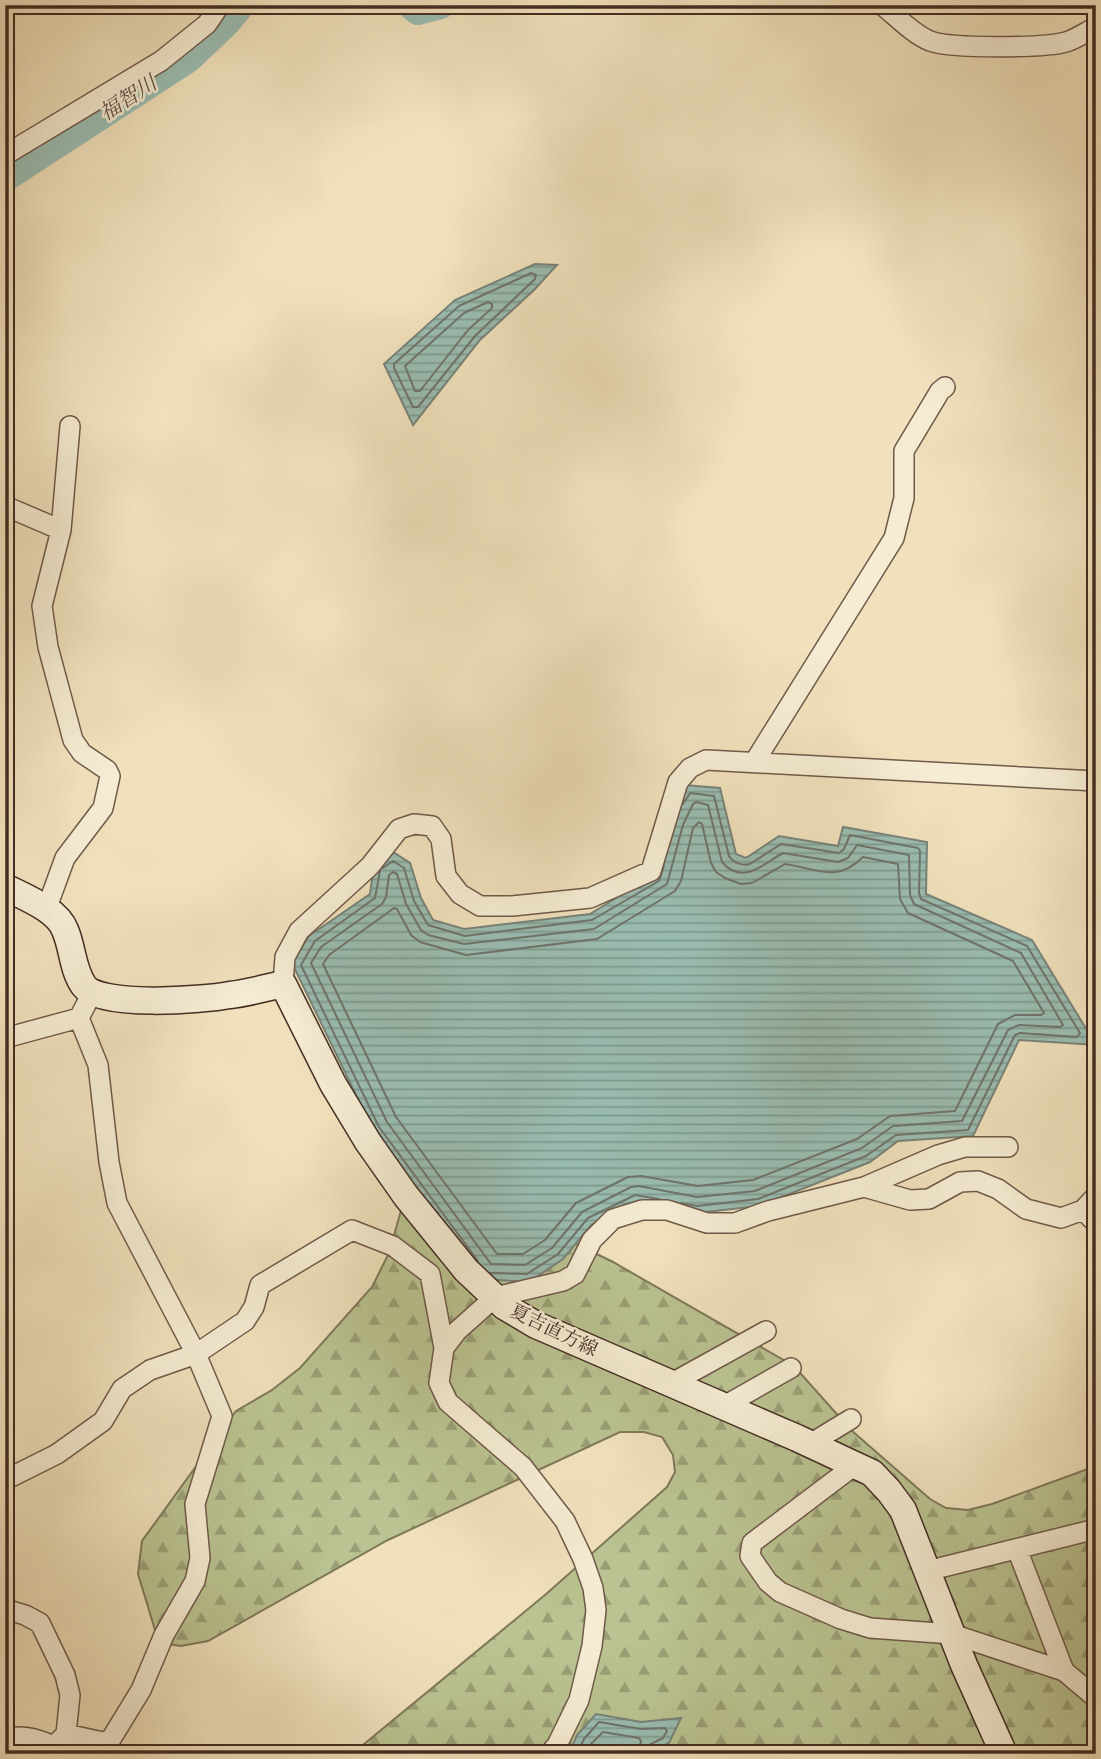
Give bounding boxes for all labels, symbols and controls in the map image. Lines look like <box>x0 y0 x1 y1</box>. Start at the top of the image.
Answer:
water label: 福智川 <box>95 69 163 126</box>
street label: 夏吉直方線 <box>506 1299 602 1361</box>

